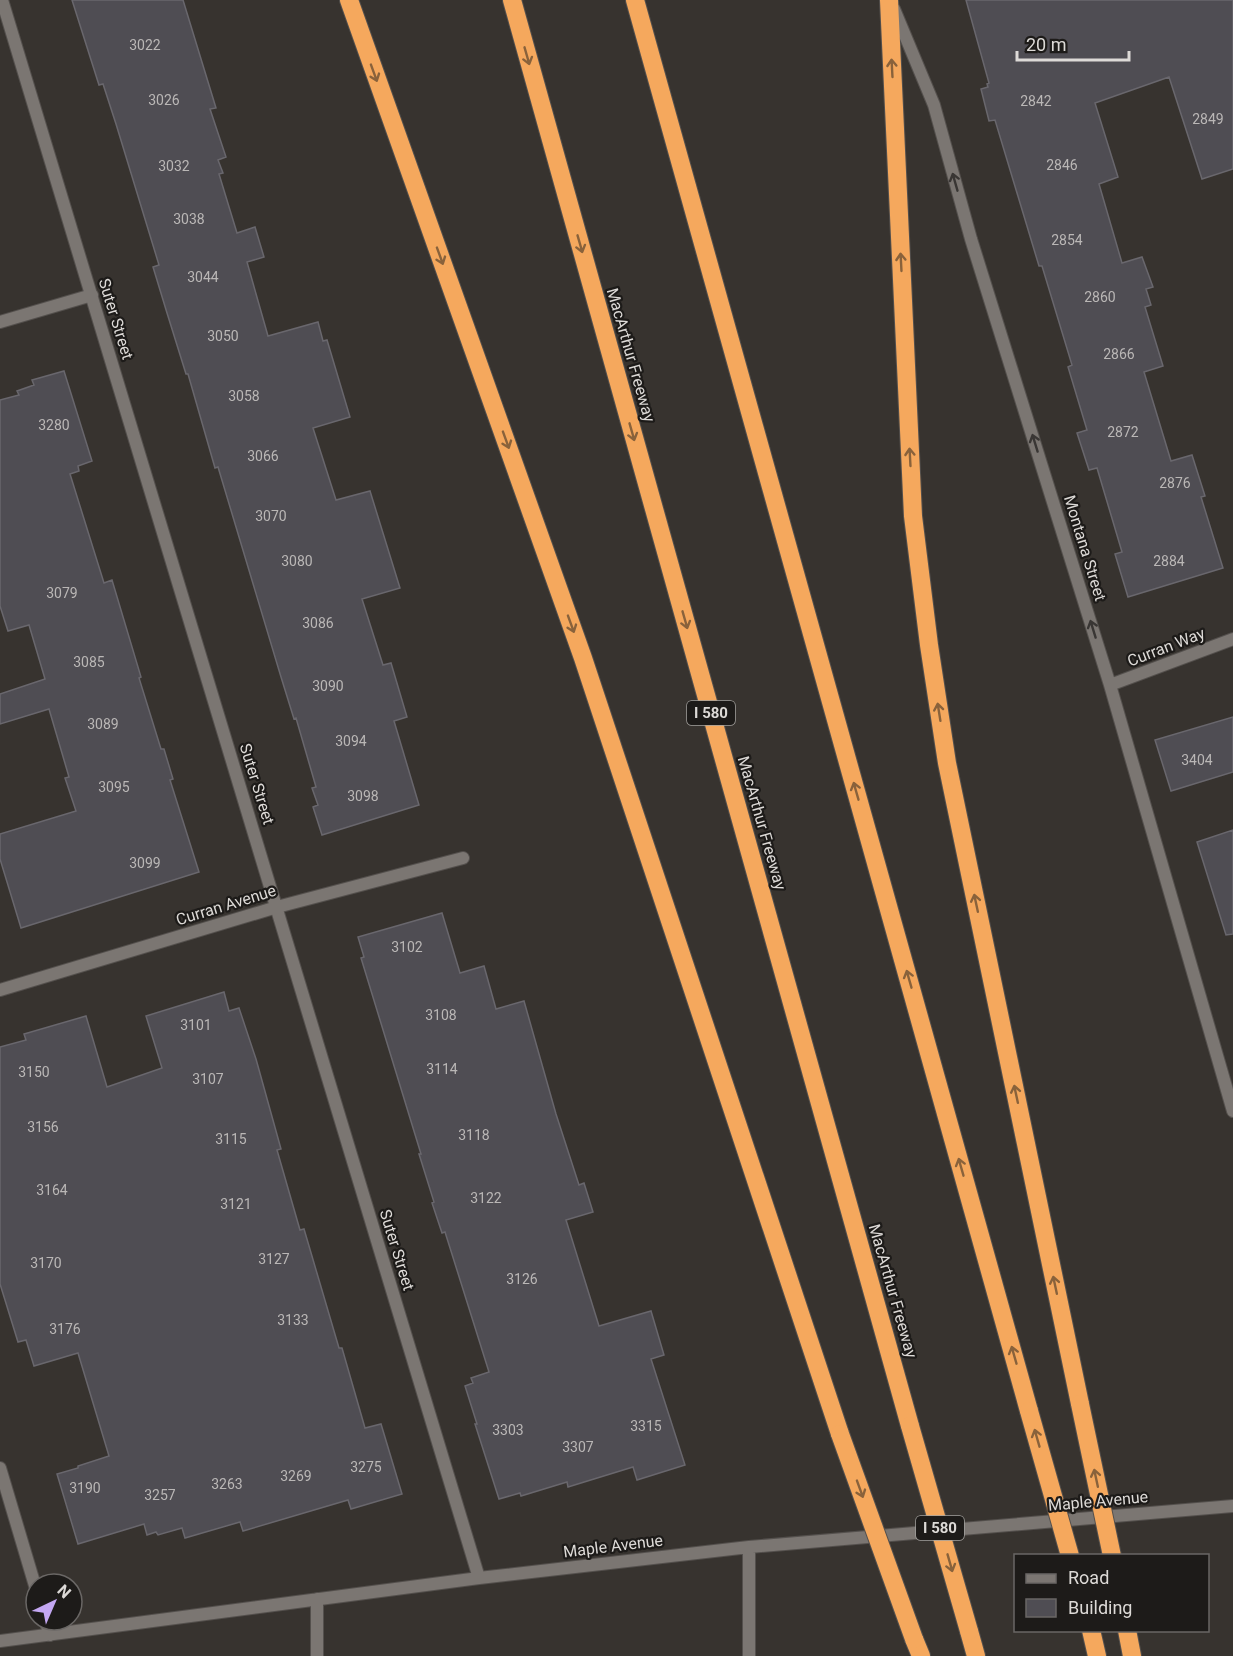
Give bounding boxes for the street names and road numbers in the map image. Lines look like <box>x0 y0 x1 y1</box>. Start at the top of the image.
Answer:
street label: Suter Street <box>95 276 137 362</box>
street label: MacArthur Freeway <box>603 286 659 425</box>
street label: Montana Street <box>1060 493 1110 603</box>
street label: Curran Way <box>1125 623 1208 670</box>
road number: I 580 <box>687 701 735 725</box>
street label: Suter Street <box>236 741 278 827</box>
street label: MacArthur Freeway <box>734 754 790 893</box>
street label: Curran Avenue <box>174 881 278 929</box>
street label: Suter Street <box>376 1207 418 1293</box>
street label: MacArthur Freeway <box>865 1222 921 1361</box>
street label: Maple Avenue <box>1047 1487 1149 1515</box>
road number: I 580 <box>916 1516 964 1540</box>
street label: Maple Avenue <box>562 1530 664 1562</box>

